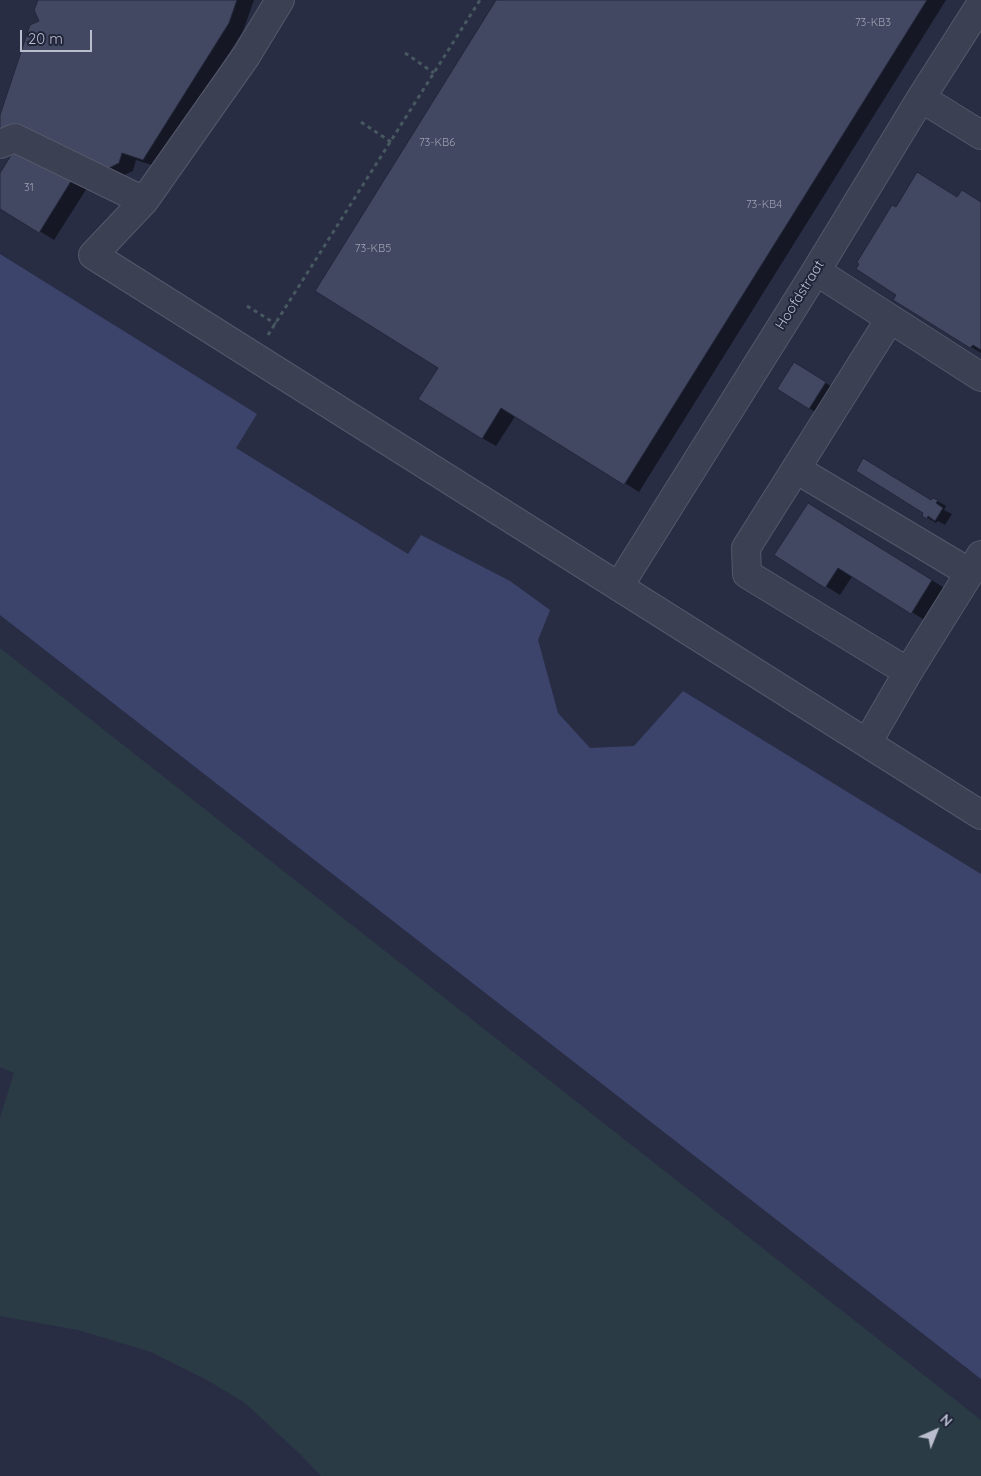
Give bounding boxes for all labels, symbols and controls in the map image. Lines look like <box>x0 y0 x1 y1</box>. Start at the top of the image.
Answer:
house number: 73-KB3 <box>855 16 891 30</box>
scale bar <box>22 20 95 52</box>
text: 20 m <box>28 29 63 48</box>
house number: 73-KB6 <box>419 136 455 150</box>
house number: 31 <box>24 181 34 195</box>
house number: 73-KB4 <box>746 198 782 212</box>
house number: 73-KB5 <box>355 242 391 256</box>
street label: Hoofdstraat <box>772 257 828 333</box>
north arrow <box>911 1406 961 1456</box>
text: N <box>936 1410 956 1430</box>

